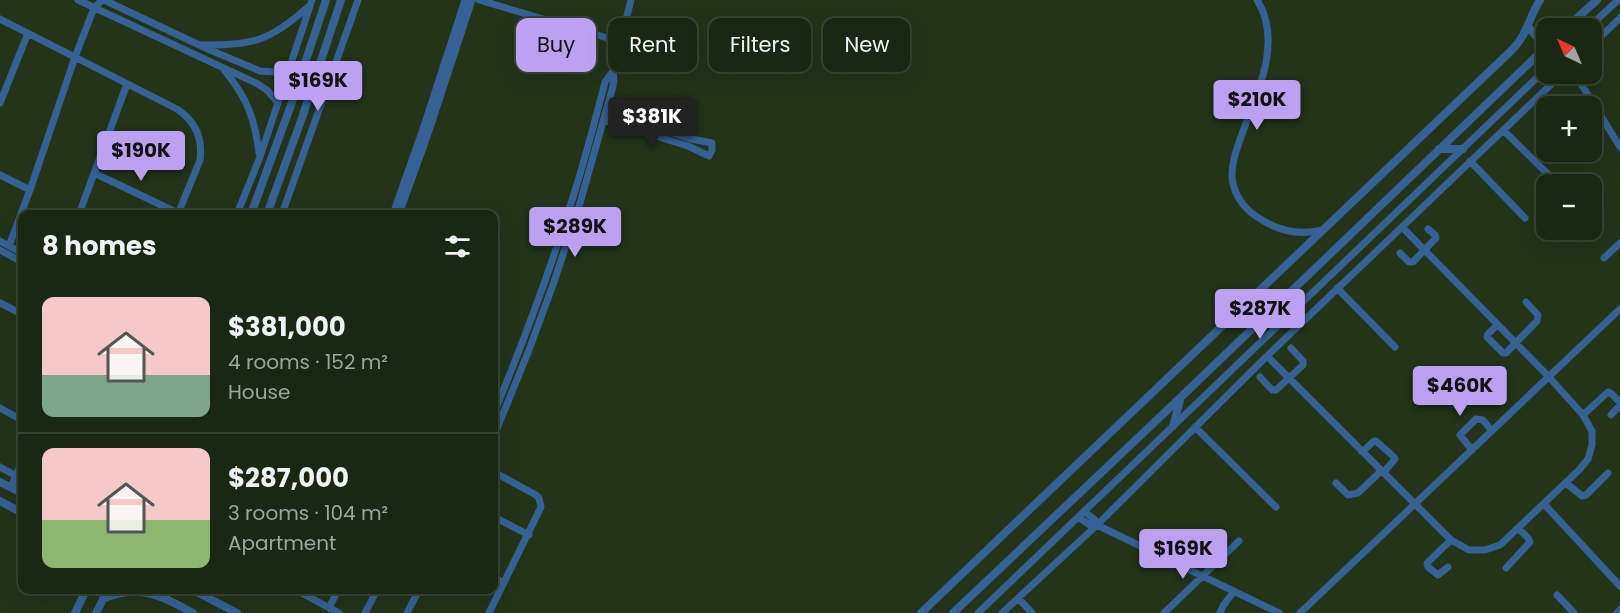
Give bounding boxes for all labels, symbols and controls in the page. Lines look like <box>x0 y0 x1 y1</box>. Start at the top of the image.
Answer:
chip: Buy <box>516 18 596 72</box>
chip: Rent <box>608 18 697 72</box>
chip: Filters <box>709 18 811 72</box>
chip: New <box>823 18 910 72</box>
north arrow <box>1536 18 1602 84</box>
map controls <box>1536 18 1602 240</box>
pin: $169K <box>276 61 360 112</box>
text: $169K <box>288 66 348 94</box>
pin: $210K <box>1215 80 1299 131</box>
text: $210K <box>1227 85 1287 113</box>
button: + <box>1536 96 1602 162</box>
pin: $381K <box>610 97 694 148</box>
text: $381K <box>622 102 682 130</box>
pin: $190K <box>99 131 183 182</box>
text: $190K <box>111 136 171 164</box>
button: − <box>1536 174 1602 240</box>
pin: $289K <box>533 207 617 258</box>
text: $289K <box>543 212 607 240</box>
text: 8 homes <box>42 228 157 264</box>
icon: filters <box>441 230 474 263</box>
pin: $287K <box>1218 289 1302 340</box>
text: $287K <box>1229 294 1291 322</box>
text: $381,000 <box>228 309 346 345</box>
icon: home <box>90 321 162 393</box>
text: 4 rooms · 152 m² <box>228 348 388 376</box>
pin: $460K <box>1418 366 1502 417</box>
text: $460K <box>1427 371 1493 399</box>
text: House <box>228 378 290 406</box>
text: $287,000 <box>228 460 349 496</box>
icon: home <box>90 472 162 544</box>
text: 3 rooms · 104 m² <box>228 499 388 527</box>
text: Apartment <box>228 529 336 557</box>
pin: $169K <box>1141 529 1225 580</box>
text: $169K <box>1153 534 1213 562</box>

